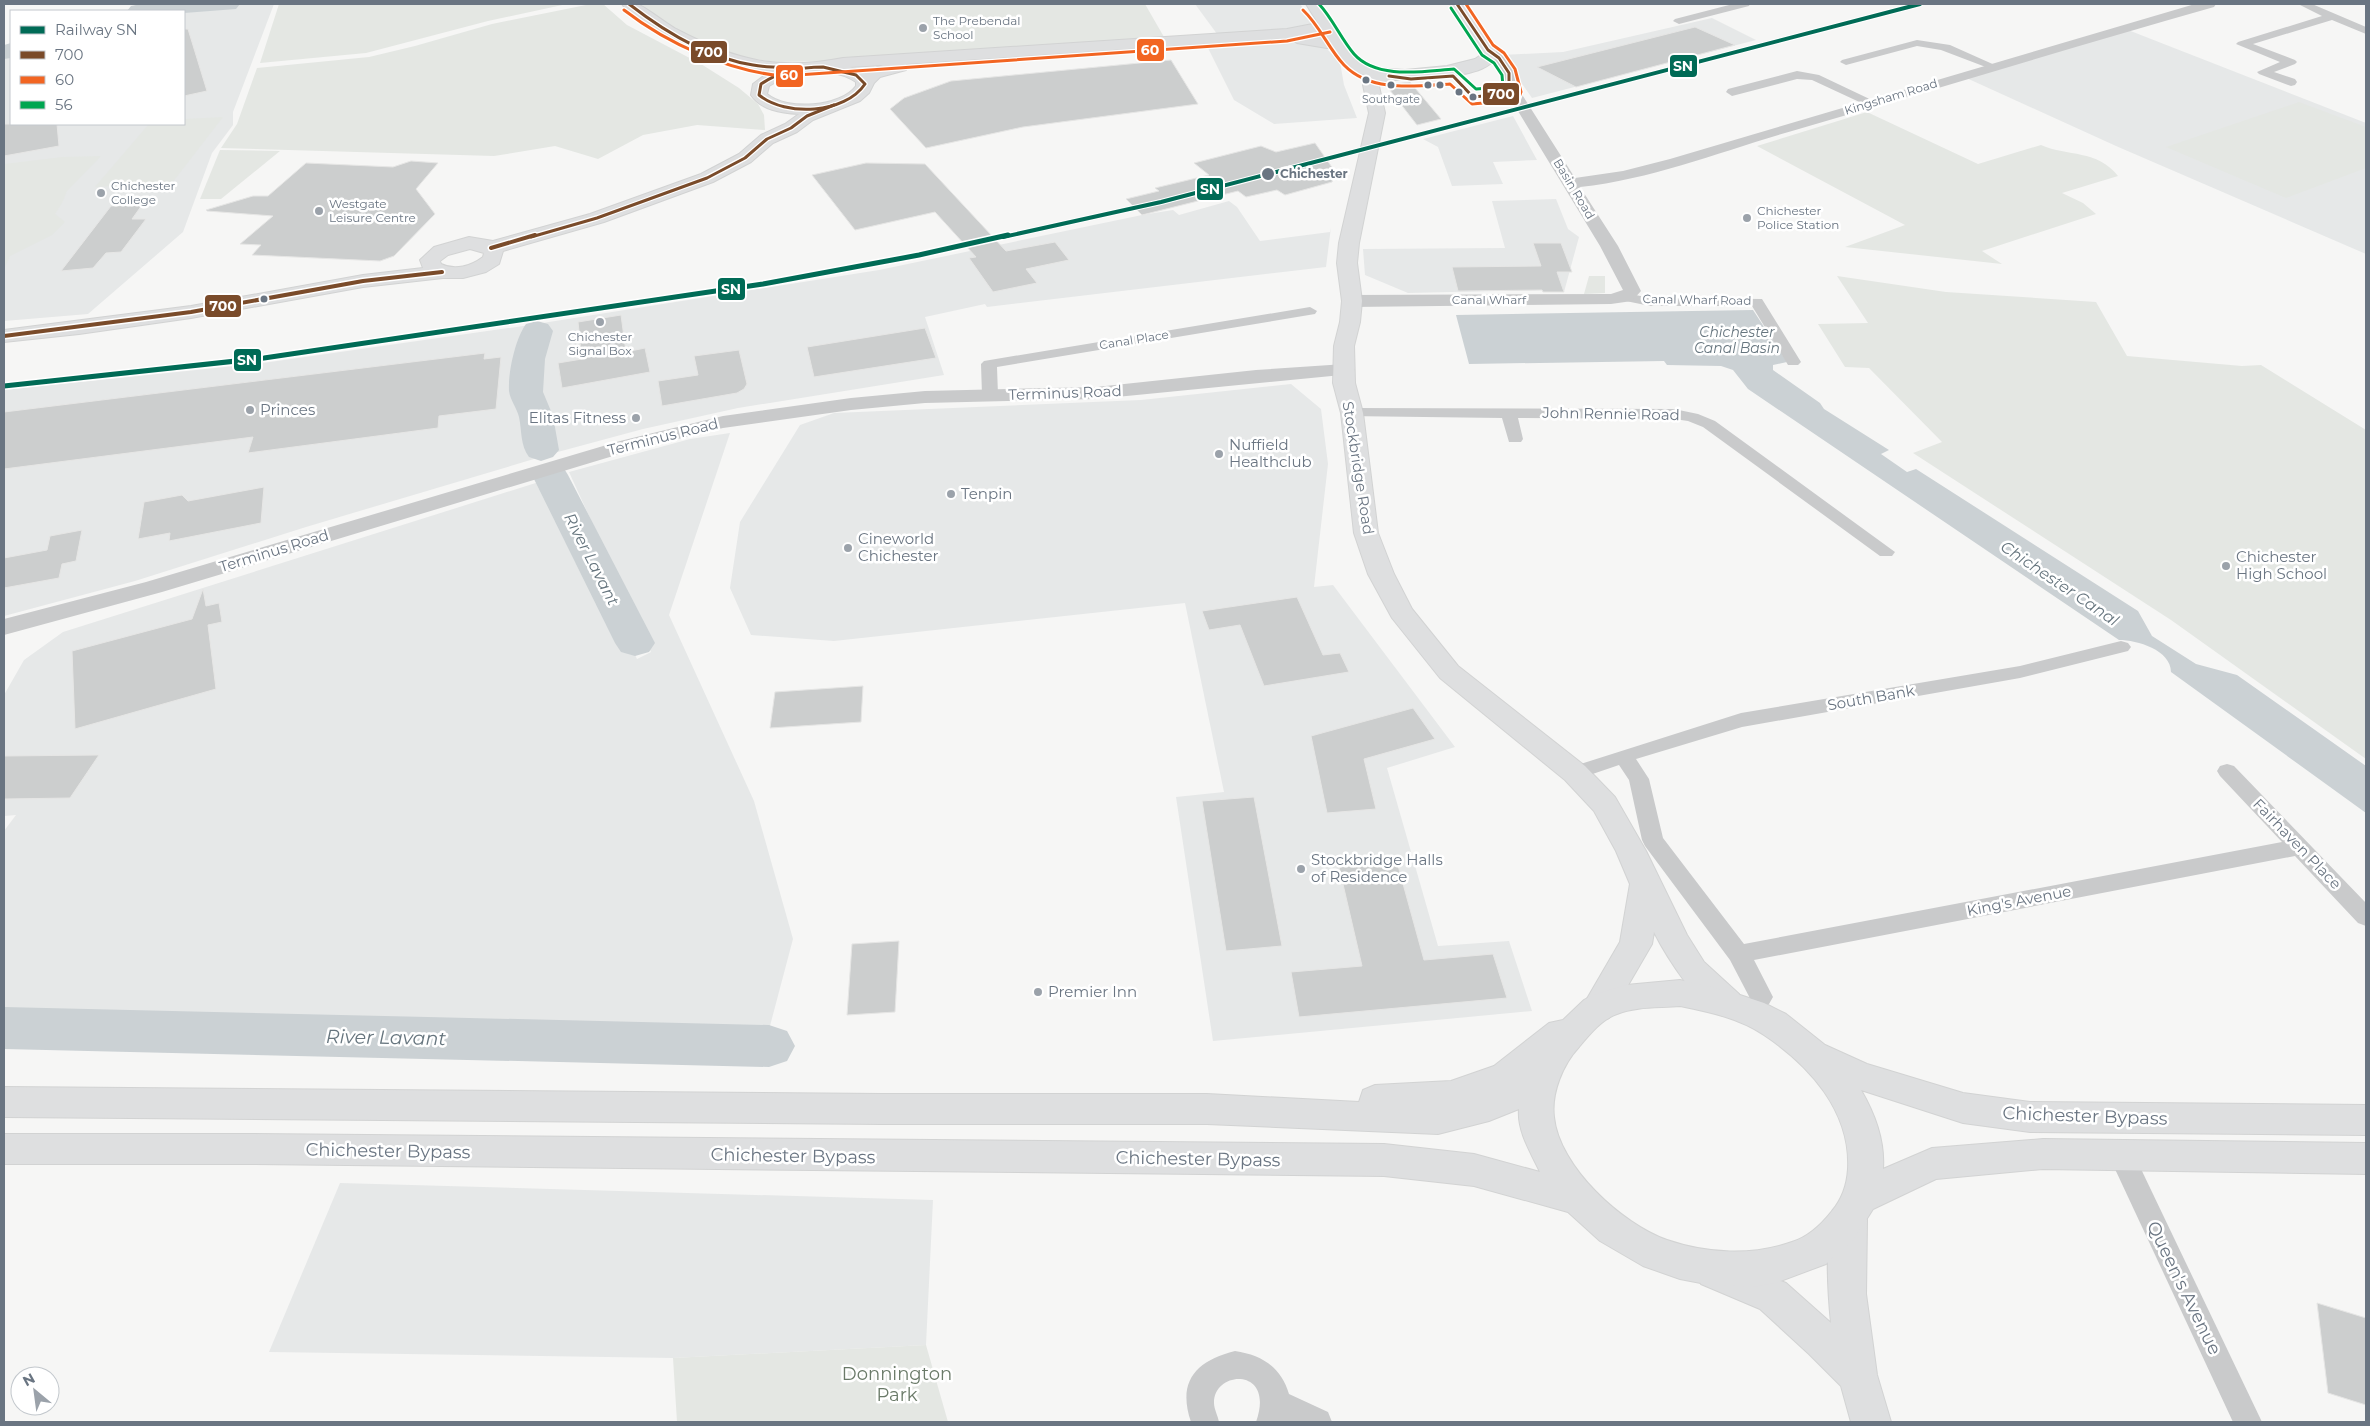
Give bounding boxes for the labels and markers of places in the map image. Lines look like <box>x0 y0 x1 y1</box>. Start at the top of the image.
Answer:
place label: The Prebendal School <box>933 13 1021 42</box>
marker: The Prebendal School <box>917 22 929 34</box>
unlabelled marker <box>1361 75 1371 85</box>
marker: Southgate <box>1386 80 1396 90</box>
unlabelled marker <box>1423 80 1433 90</box>
unlabelled marker <box>1435 80 1445 90</box>
unlabelled marker <box>1454 87 1464 97</box>
place label: Southgate <box>1362 92 1420 106</box>
unlabelled marker <box>1468 92 1478 102</box>
marker: Chichester <box>1260 166 1276 182</box>
place label: Chichester <box>1280 166 1348 181</box>
place label: Chichester College <box>111 178 176 207</box>
marker: Chichester College <box>95 187 107 199</box>
place label: Westgate Leisure Centre <box>329 196 416 225</box>
place label: Chichester Police Station <box>1757 203 1839 232</box>
marker: Westgate Leisure Centre <box>313 205 325 217</box>
marker: Chichester Police Station <box>1741 212 1753 224</box>
unlabelled marker <box>259 294 269 304</box>
marker: Chichester Signal Box <box>594 316 606 328</box>
place label: Chichester Signal Box <box>568 329 632 358</box>
place label: Princes <box>260 400 315 419</box>
marker: Princes <box>244 404 256 416</box>
place label: Elitas Fitness <box>529 408 626 427</box>
marker: Elitas Fitness <box>630 412 642 424</box>
place label: Nuffield Healthclub <box>1229 435 1312 471</box>
marker: Nuffield Healthclub <box>1213 448 1225 460</box>
place label: Tenpin <box>961 484 1012 503</box>
marker: Tenpin <box>945 488 957 500</box>
place label: Cineworld Chichester <box>858 529 939 565</box>
marker: Cineworld Chichester <box>842 542 854 554</box>
place label: Chichester High School <box>2236 547 2327 583</box>
marker: Chichester High School <box>2220 560 2232 572</box>
place label: Stockbridge Halls of Residence <box>1311 850 1443 886</box>
marker: Stockbridge Halls of Residence <box>1295 863 1307 875</box>
place label: Premier Inn <box>1048 982 1137 1001</box>
marker: Premier Inn <box>1032 986 1044 998</box>

